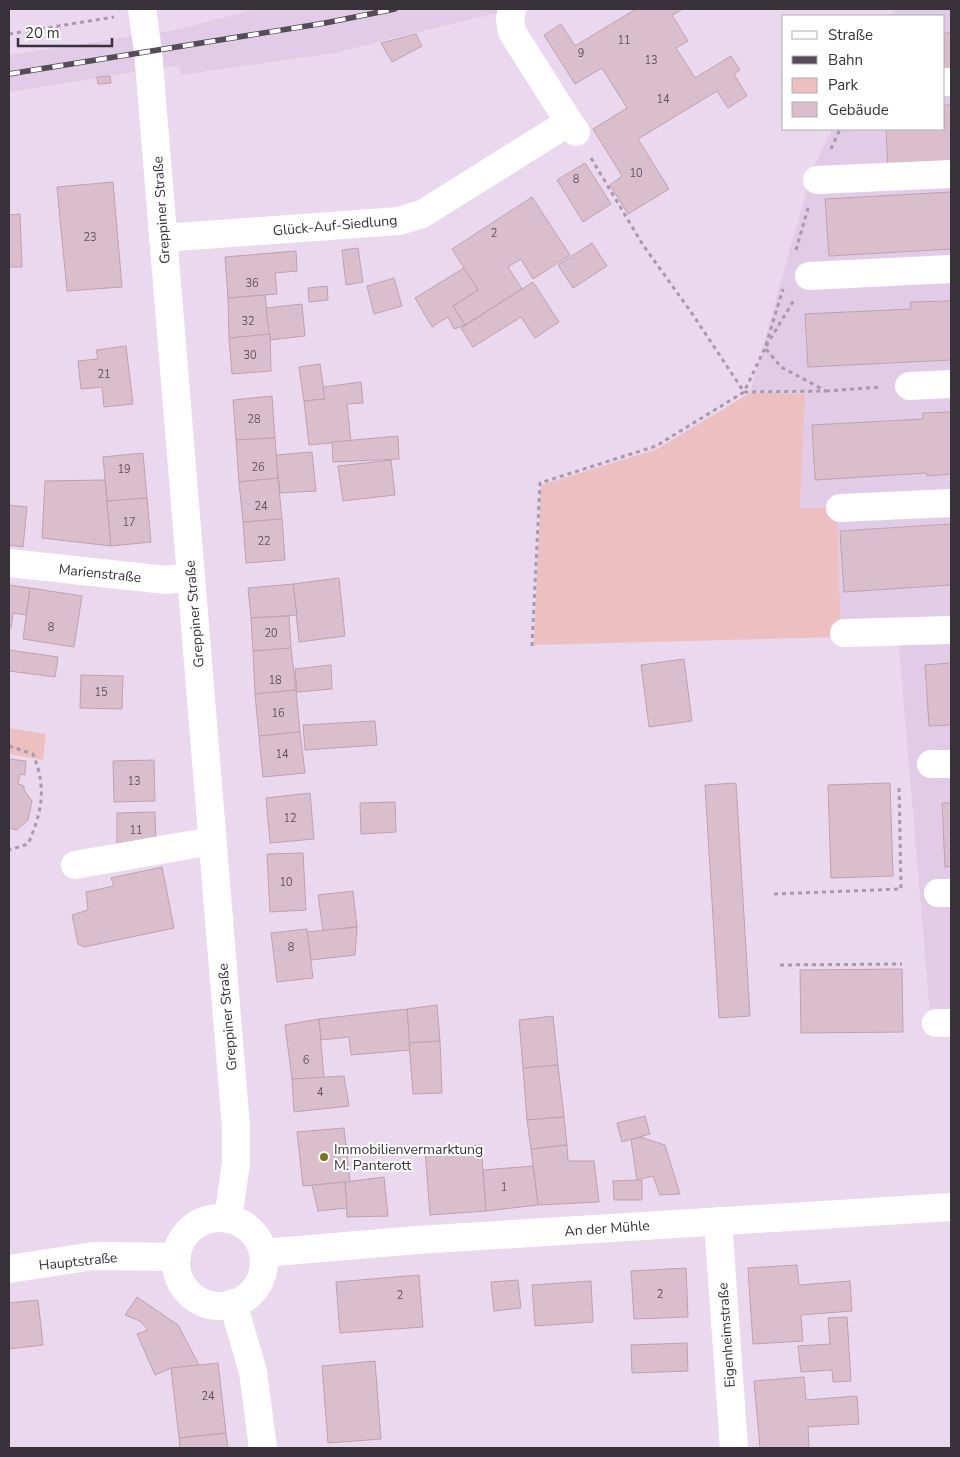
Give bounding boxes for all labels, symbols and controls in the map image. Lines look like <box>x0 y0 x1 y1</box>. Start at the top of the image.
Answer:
scale bar <box>18 15 111 47</box>
legend <box>782 15 945 130</box>
text: 20 m <box>25 23 60 43</box>
text: Straße <box>828 25 873 45</box>
house number: 11 <box>617 33 631 48</box>
house number: 9 <box>578 46 584 61</box>
text: Bahn <box>828 50 863 70</box>
house number: 13 <box>644 53 658 68</box>
text: Park <box>828 75 858 95</box>
house number: 14 <box>656 92 670 107</box>
text: Gebäude <box>828 100 889 120</box>
street label: Greppiner Straße <box>148 155 175 265</box>
house number: 10 <box>629 166 643 181</box>
house number: 8 <box>573 172 580 187</box>
street label: Glück-Auf-Siedlung <box>272 211 398 240</box>
house number: 2 <box>491 226 497 241</box>
house number: 23 <box>83 230 97 245</box>
house number: 36 <box>245 276 259 291</box>
house number: 32 <box>241 314 255 329</box>
house number: 30 <box>243 348 257 363</box>
house number: 21 <box>97 367 111 382</box>
house number: 28 <box>247 412 261 427</box>
house number: 26 <box>251 460 265 475</box>
house number: 19 <box>117 462 131 477</box>
house number: 24 <box>254 499 268 514</box>
house number: 17 <box>122 515 136 530</box>
house number: 22 <box>257 534 271 549</box>
street label: Greppiner Straße <box>180 559 209 669</box>
street label: Marienstraße <box>58 560 142 587</box>
house number: 8 <box>48 620 55 635</box>
house number: 20 <box>264 626 278 641</box>
house number: 18 <box>268 673 282 688</box>
house number: 15 <box>94 685 108 700</box>
house number: 16 <box>271 706 285 721</box>
house number: 14 <box>275 747 289 762</box>
house number: 13 <box>127 774 141 789</box>
house number: 12 <box>283 811 297 826</box>
house number: 11 <box>129 823 143 838</box>
house number: 10 <box>279 875 293 890</box>
house number: 8 <box>288 940 295 955</box>
street label: Greppiner Straße <box>213 962 242 1072</box>
house number: 6 <box>303 1053 310 1068</box>
house number: 4 <box>317 1085 324 1100</box>
place label: Immobilienvermarktung M. Panterott <box>334 1140 483 1175</box>
marker: Immobilienvermarktung M. Panterott <box>318 1151 330 1163</box>
house number: 1 <box>501 1180 507 1195</box>
street label: An der Mühle <box>564 1216 650 1241</box>
street label: Hauptstraße <box>38 1248 118 1275</box>
street label: Eigenheimstraße <box>713 1282 740 1388</box>
house number: 2 <box>657 1287 663 1302</box>
house number: 2 <box>397 1288 403 1303</box>
house number: 24 <box>201 1389 215 1404</box>

